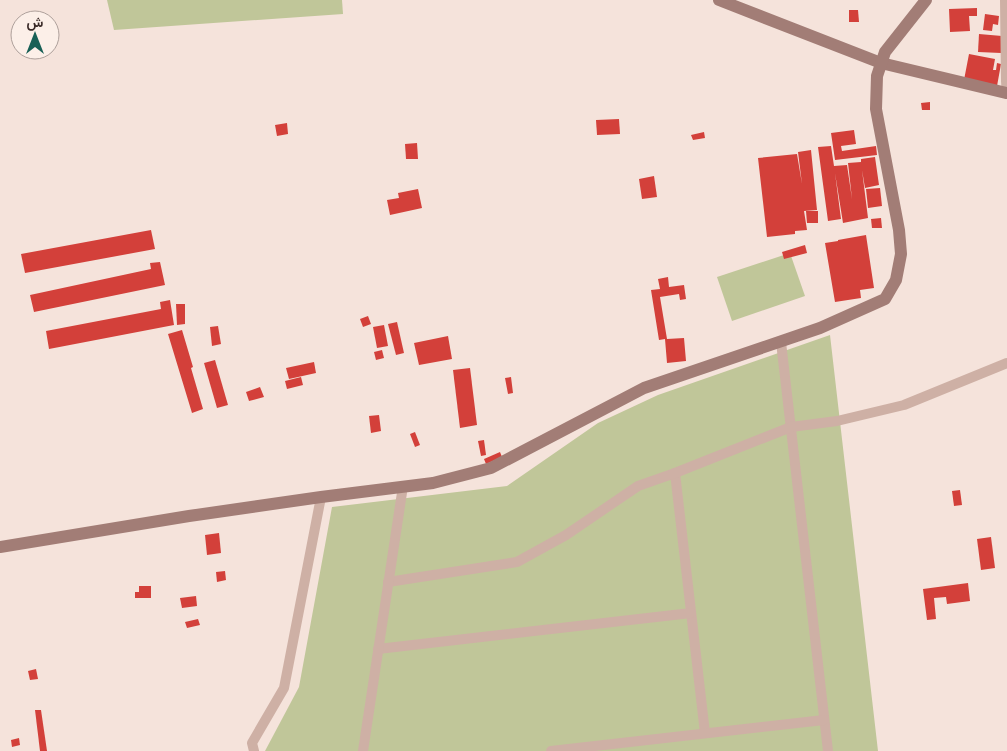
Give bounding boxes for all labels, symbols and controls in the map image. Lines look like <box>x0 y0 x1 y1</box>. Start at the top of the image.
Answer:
north arrow <box>10 10 60 60</box>
text: ش <box>27 14 44 31</box>

